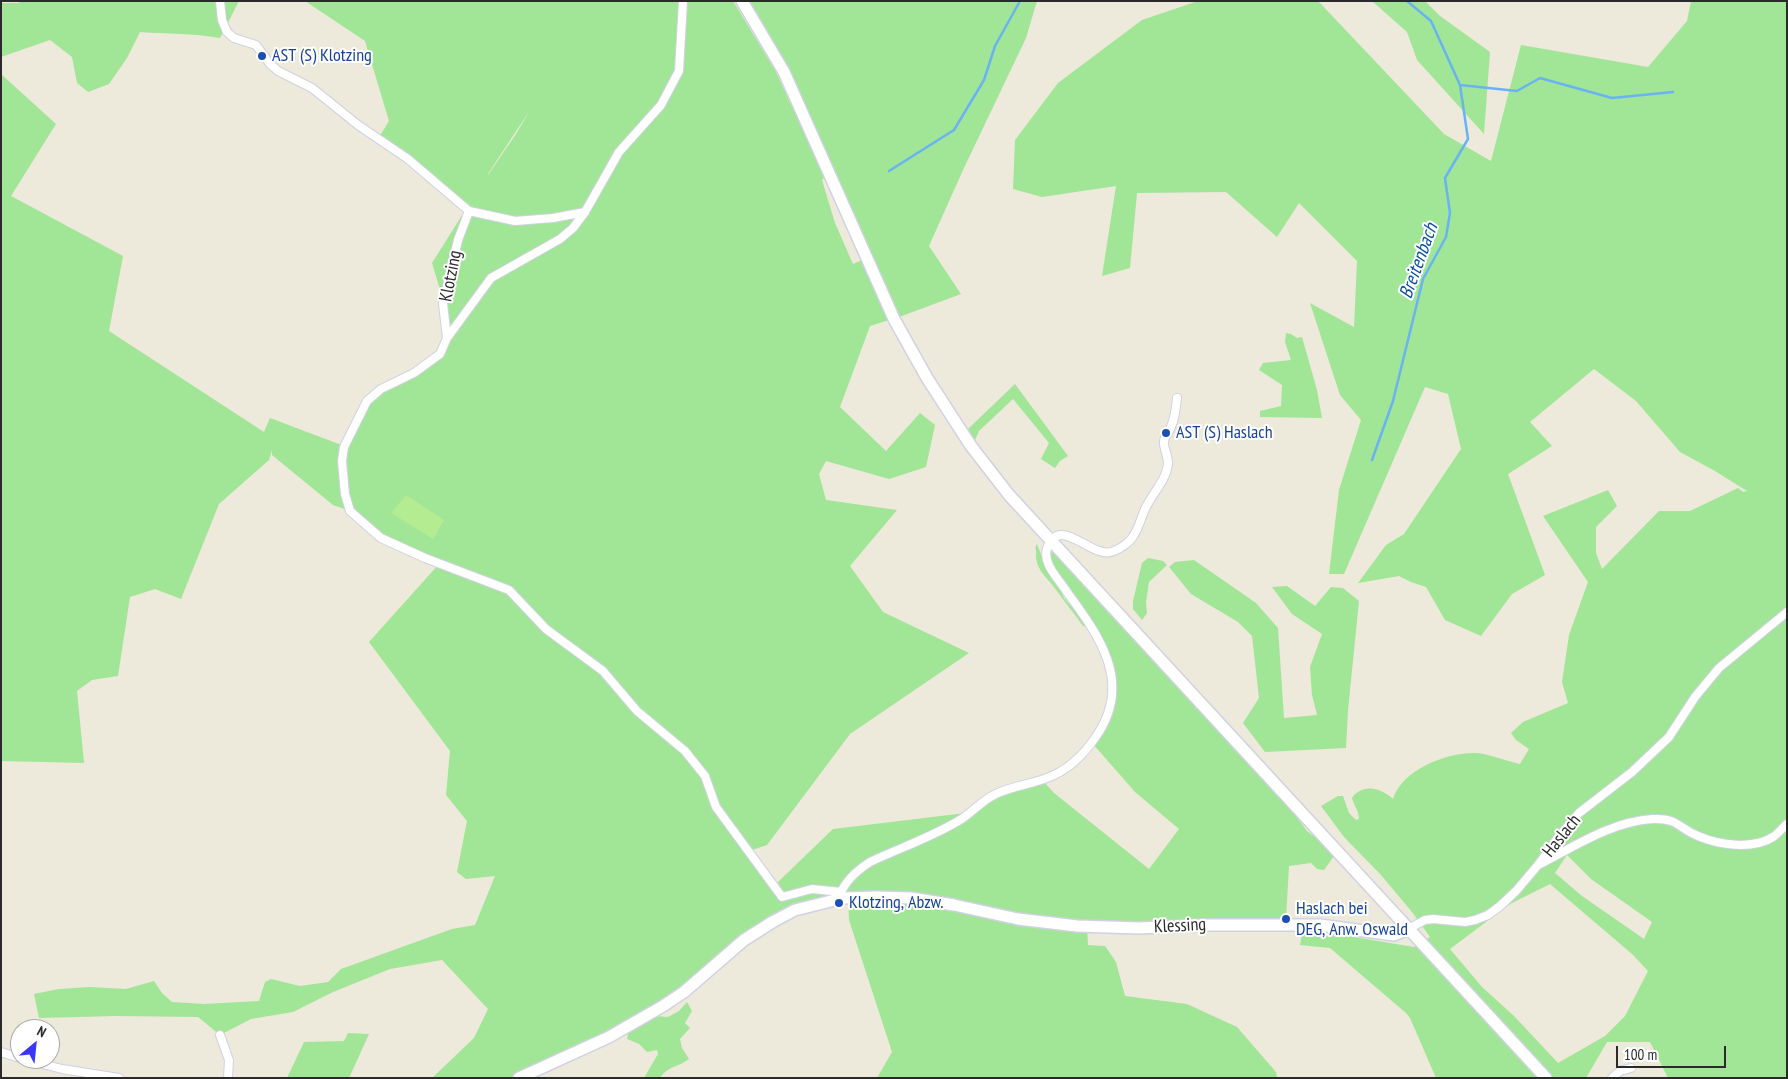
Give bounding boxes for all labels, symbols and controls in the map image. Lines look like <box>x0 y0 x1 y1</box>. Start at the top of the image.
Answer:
place label: AST (S) Klotzing <box>272 45 372 67</box>
marker: AST (S) Klotzing <box>256 50 268 62</box>
water label: Breitenbach <box>1395 220 1443 302</box>
street label: Klotzing <box>435 248 467 304</box>
place label: AST (S) Haslach <box>1176 422 1273 444</box>
marker: AST (S) Haslach <box>1160 427 1172 439</box>
street label: Haslach <box>1538 810 1586 862</box>
place label: Klotzing, Abzw. <box>849 892 944 914</box>
marker: Klotzing, Abzw. <box>833 897 845 909</box>
place label: Haslach bei DEG, Anw. Oswald <box>1296 898 1408 941</box>
marker: Haslach bei DEG, Anw. Oswald <box>1280 913 1292 925</box>
street label: Klessing <box>1153 914 1207 938</box>
north arrow <box>10 1019 60 1069</box>
text: N <box>34 1022 49 1041</box>
scale bar <box>1618 1036 1728 1068</box>
text: 100 m <box>1624 1045 1657 1064</box>

